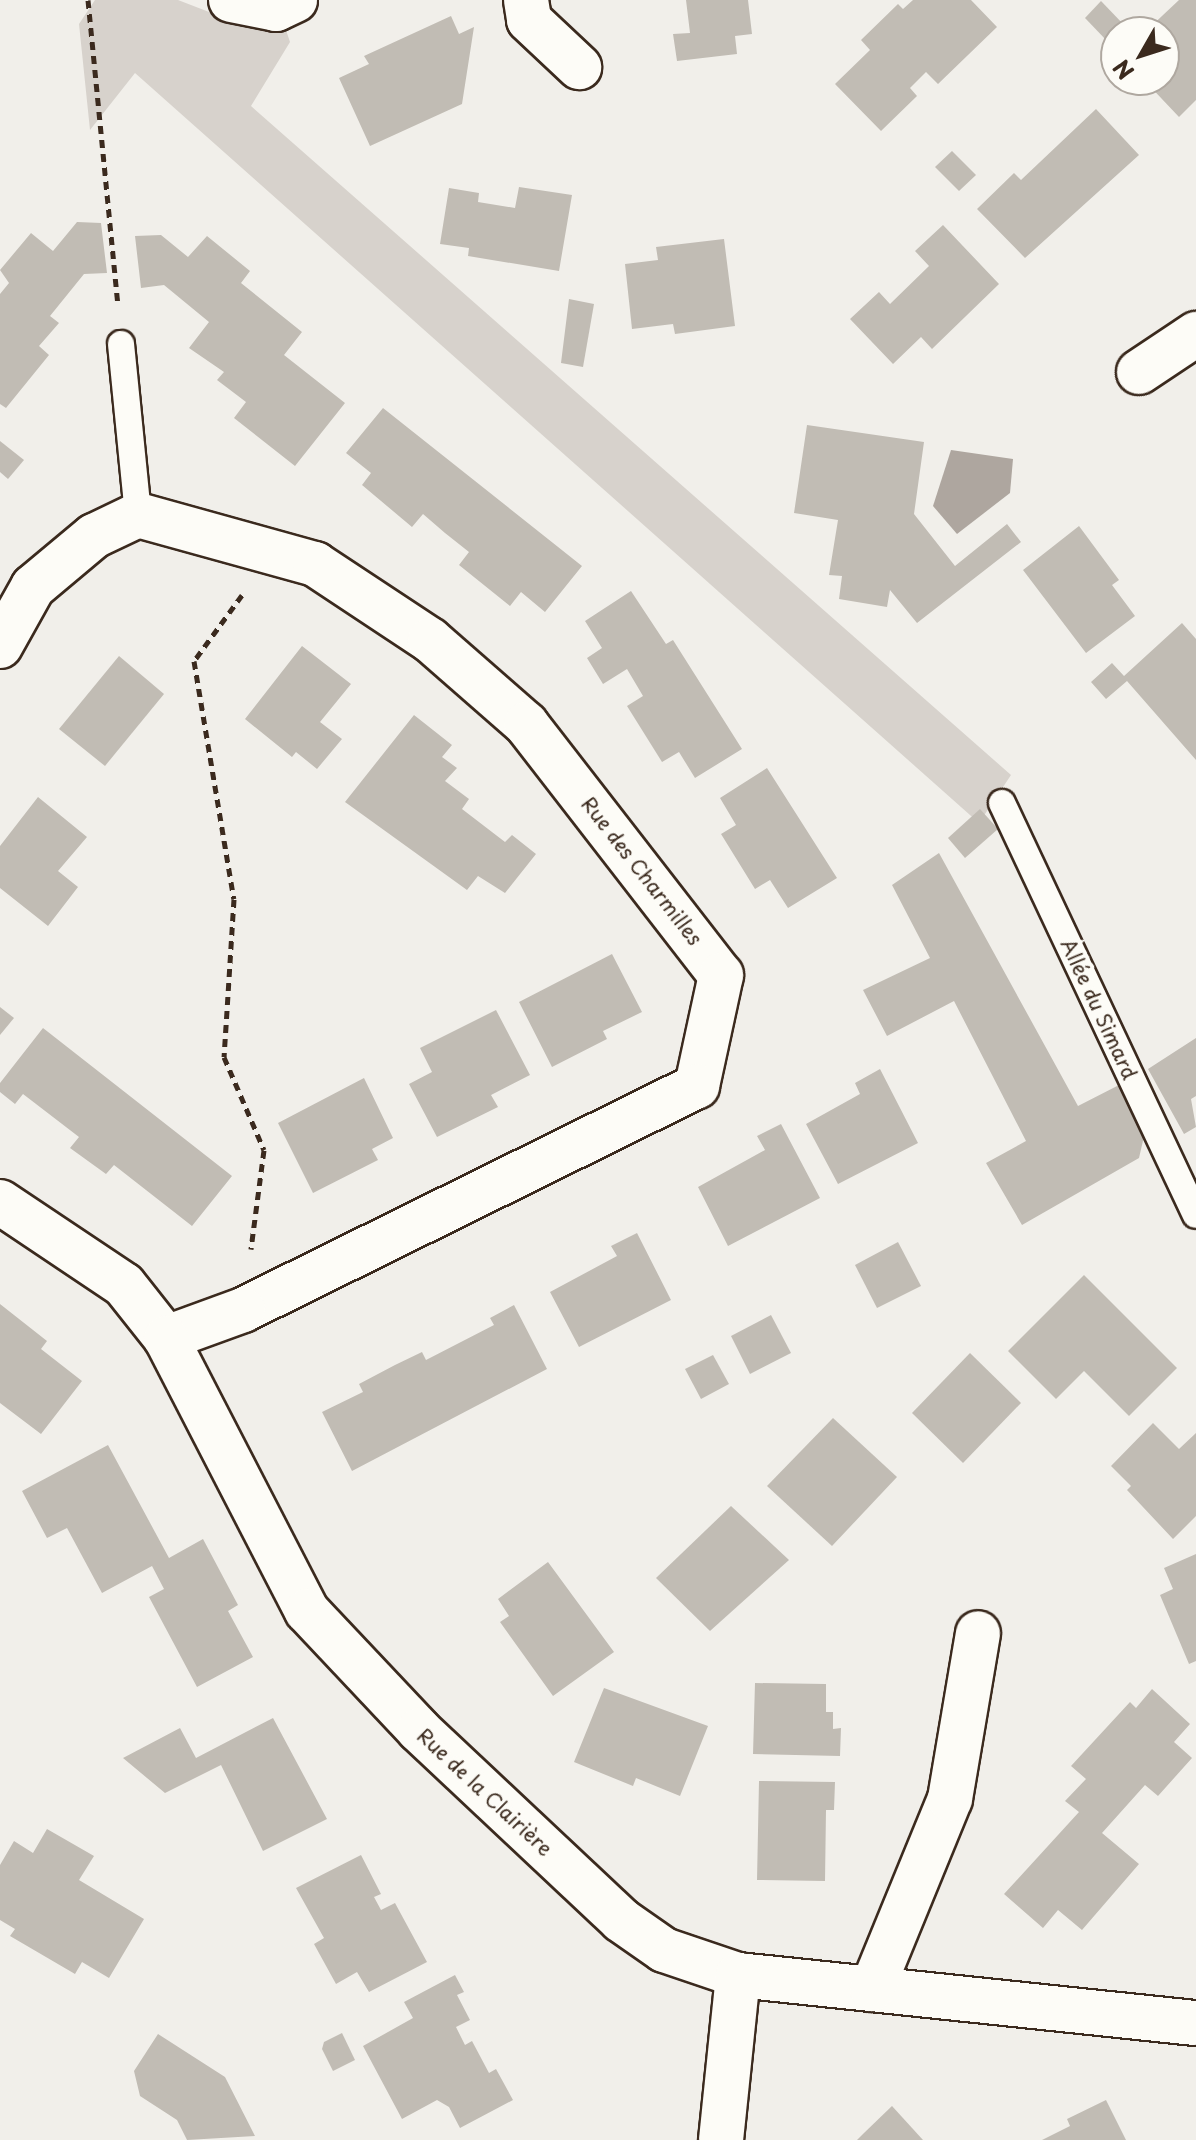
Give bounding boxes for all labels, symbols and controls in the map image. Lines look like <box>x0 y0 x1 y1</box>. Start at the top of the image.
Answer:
north arrow <box>1100 16 1180 96</box>
text: N <box>1104 53 1141 87</box>
street label: Rue des Charmilles <box>575 790 709 952</box>
street label: Allée du Simard <box>1055 934 1143 1084</box>
street label: Rue de la Clairière <box>411 1722 559 1862</box>

